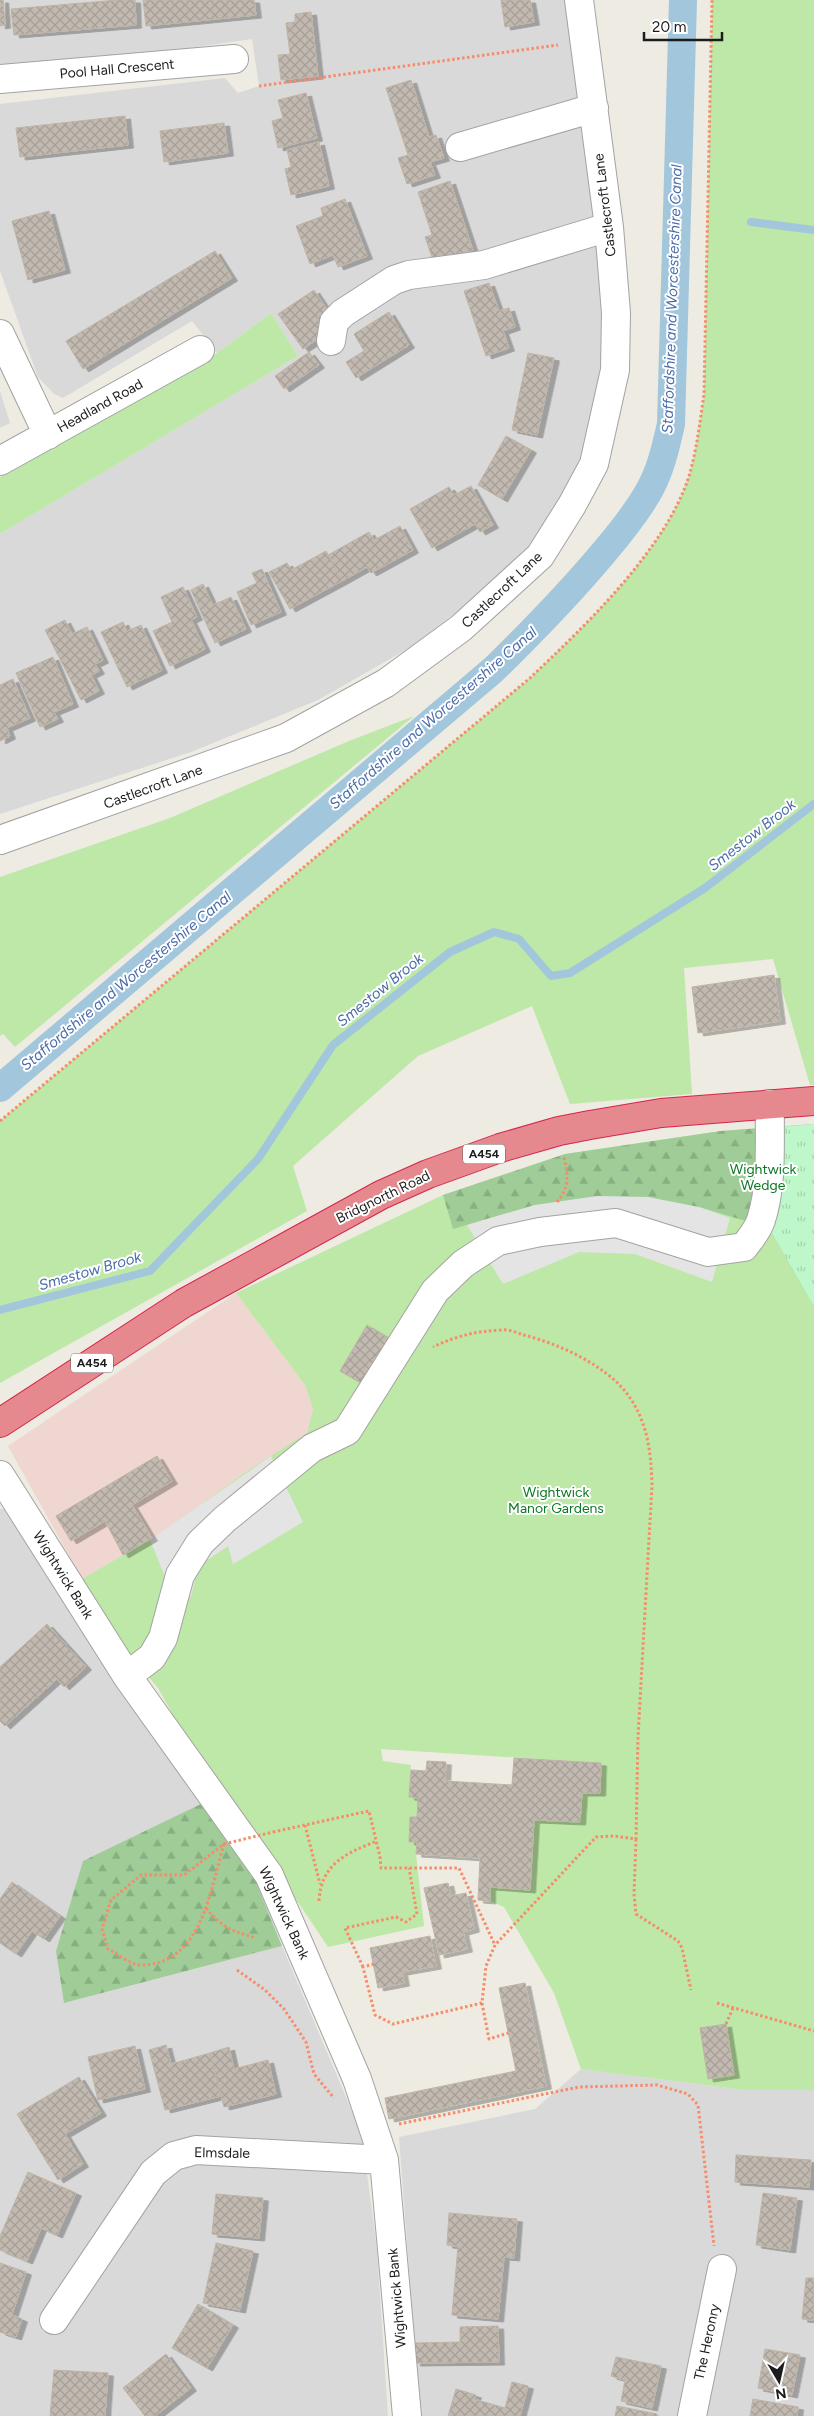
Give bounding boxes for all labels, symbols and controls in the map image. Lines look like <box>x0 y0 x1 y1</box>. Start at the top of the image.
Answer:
scale bar <box>644 10 722 42</box>
text: 20 m <box>652 18 686 36</box>
street label: Pool Hall Crescent <box>59 56 175 82</box>
street label: Castlecroft Lane <box>590 152 620 258</box>
water label: Staffordshire and Worcestershire Canal <box>658 164 686 434</box>
street label: Headland Road <box>54 375 146 437</box>
street label: Castlecroft Lane <box>458 548 546 632</box>
water label: Staffordshire and Worcestershire Canal <box>326 622 541 813</box>
street label: Castlecroft Lane <box>101 761 205 813</box>
water label: Smestow Brook <box>705 795 800 875</box>
water label: Staffordshire and Worcestershire Canal <box>17 887 235 1074</box>
water label: Smestow Brook <box>333 949 427 1030</box>
road number: A454 <box>463 1144 505 1164</box>
park label: Wightwick Wedge <box>730 1161 797 1194</box>
street label: Bridgnorth Road <box>333 1167 433 1227</box>
water label: Smestow Brook <box>37 1248 144 1294</box>
road number: A454 <box>71 1354 113 1372</box>
park label: Wightwick Manor Gardens <box>508 1484 604 1517</box>
street label: Wightwick Bank <box>29 1528 97 1622</box>
street label: Wightwick Bank <box>255 1864 313 1962</box>
street label: Elmsdale <box>194 2144 250 2162</box>
street label: Wightwick Bank <box>384 2247 410 2349</box>
street label: The Heronry <box>691 2302 724 2382</box>
north arrow <box>754 2356 804 2406</box>
text: N <box>774 2384 788 2403</box>

